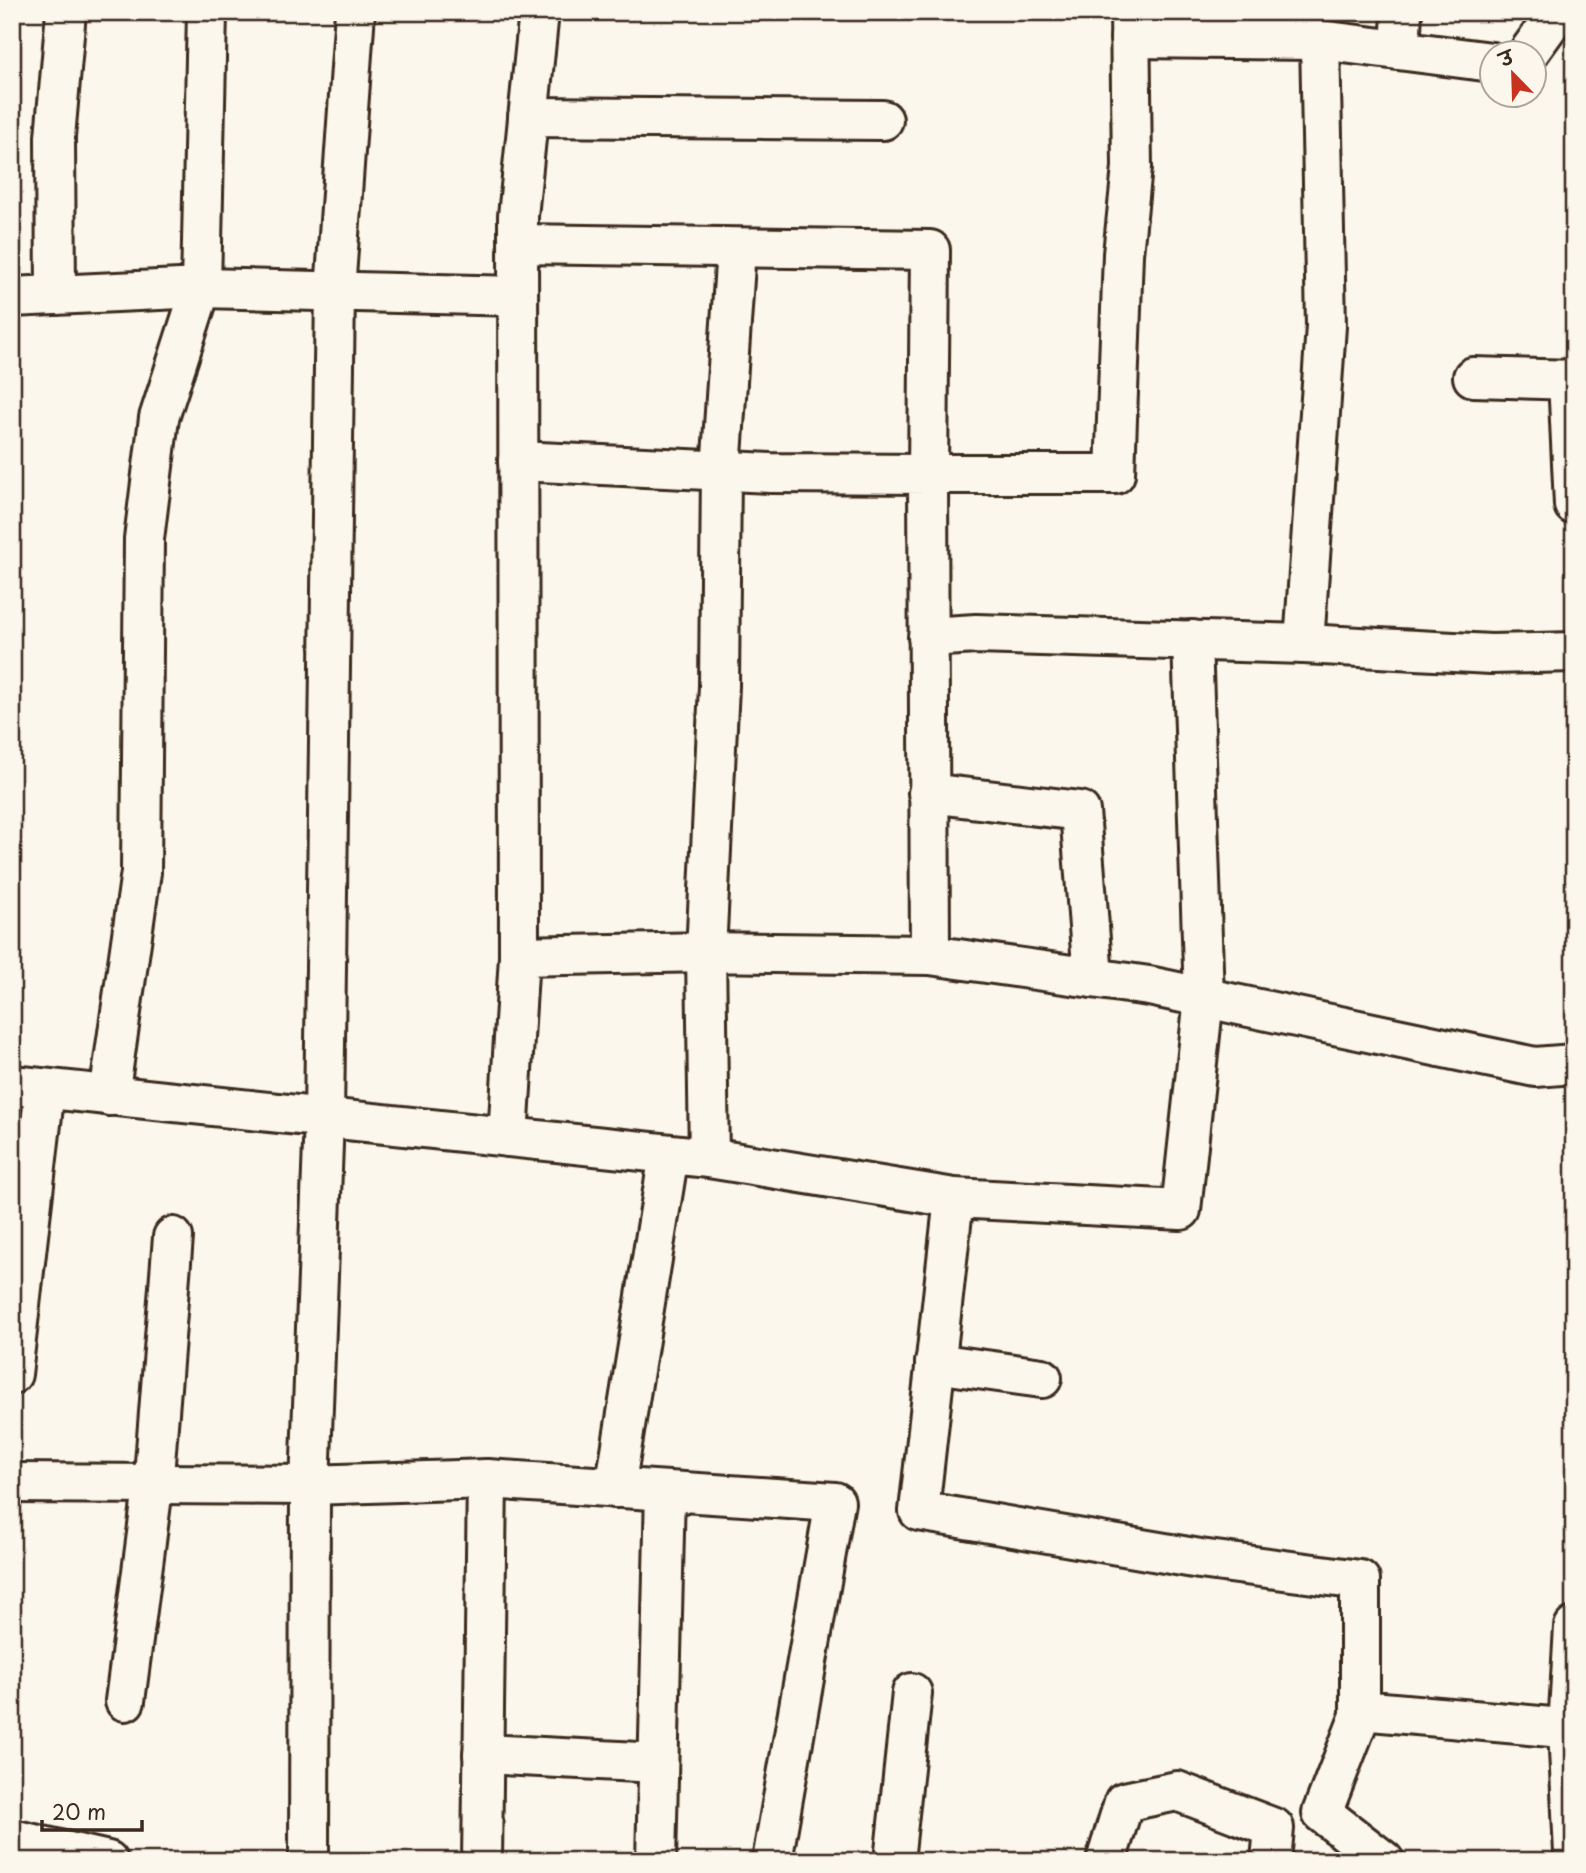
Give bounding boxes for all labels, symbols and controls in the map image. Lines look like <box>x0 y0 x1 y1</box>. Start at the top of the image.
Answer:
north arrow <box>1478 38 1548 108</box>
text: उ <box>1493 41 1519 74</box>
scale bar <box>42 1789 142 1833</box>
text: 20 m <box>52 1795 106 1827</box>

